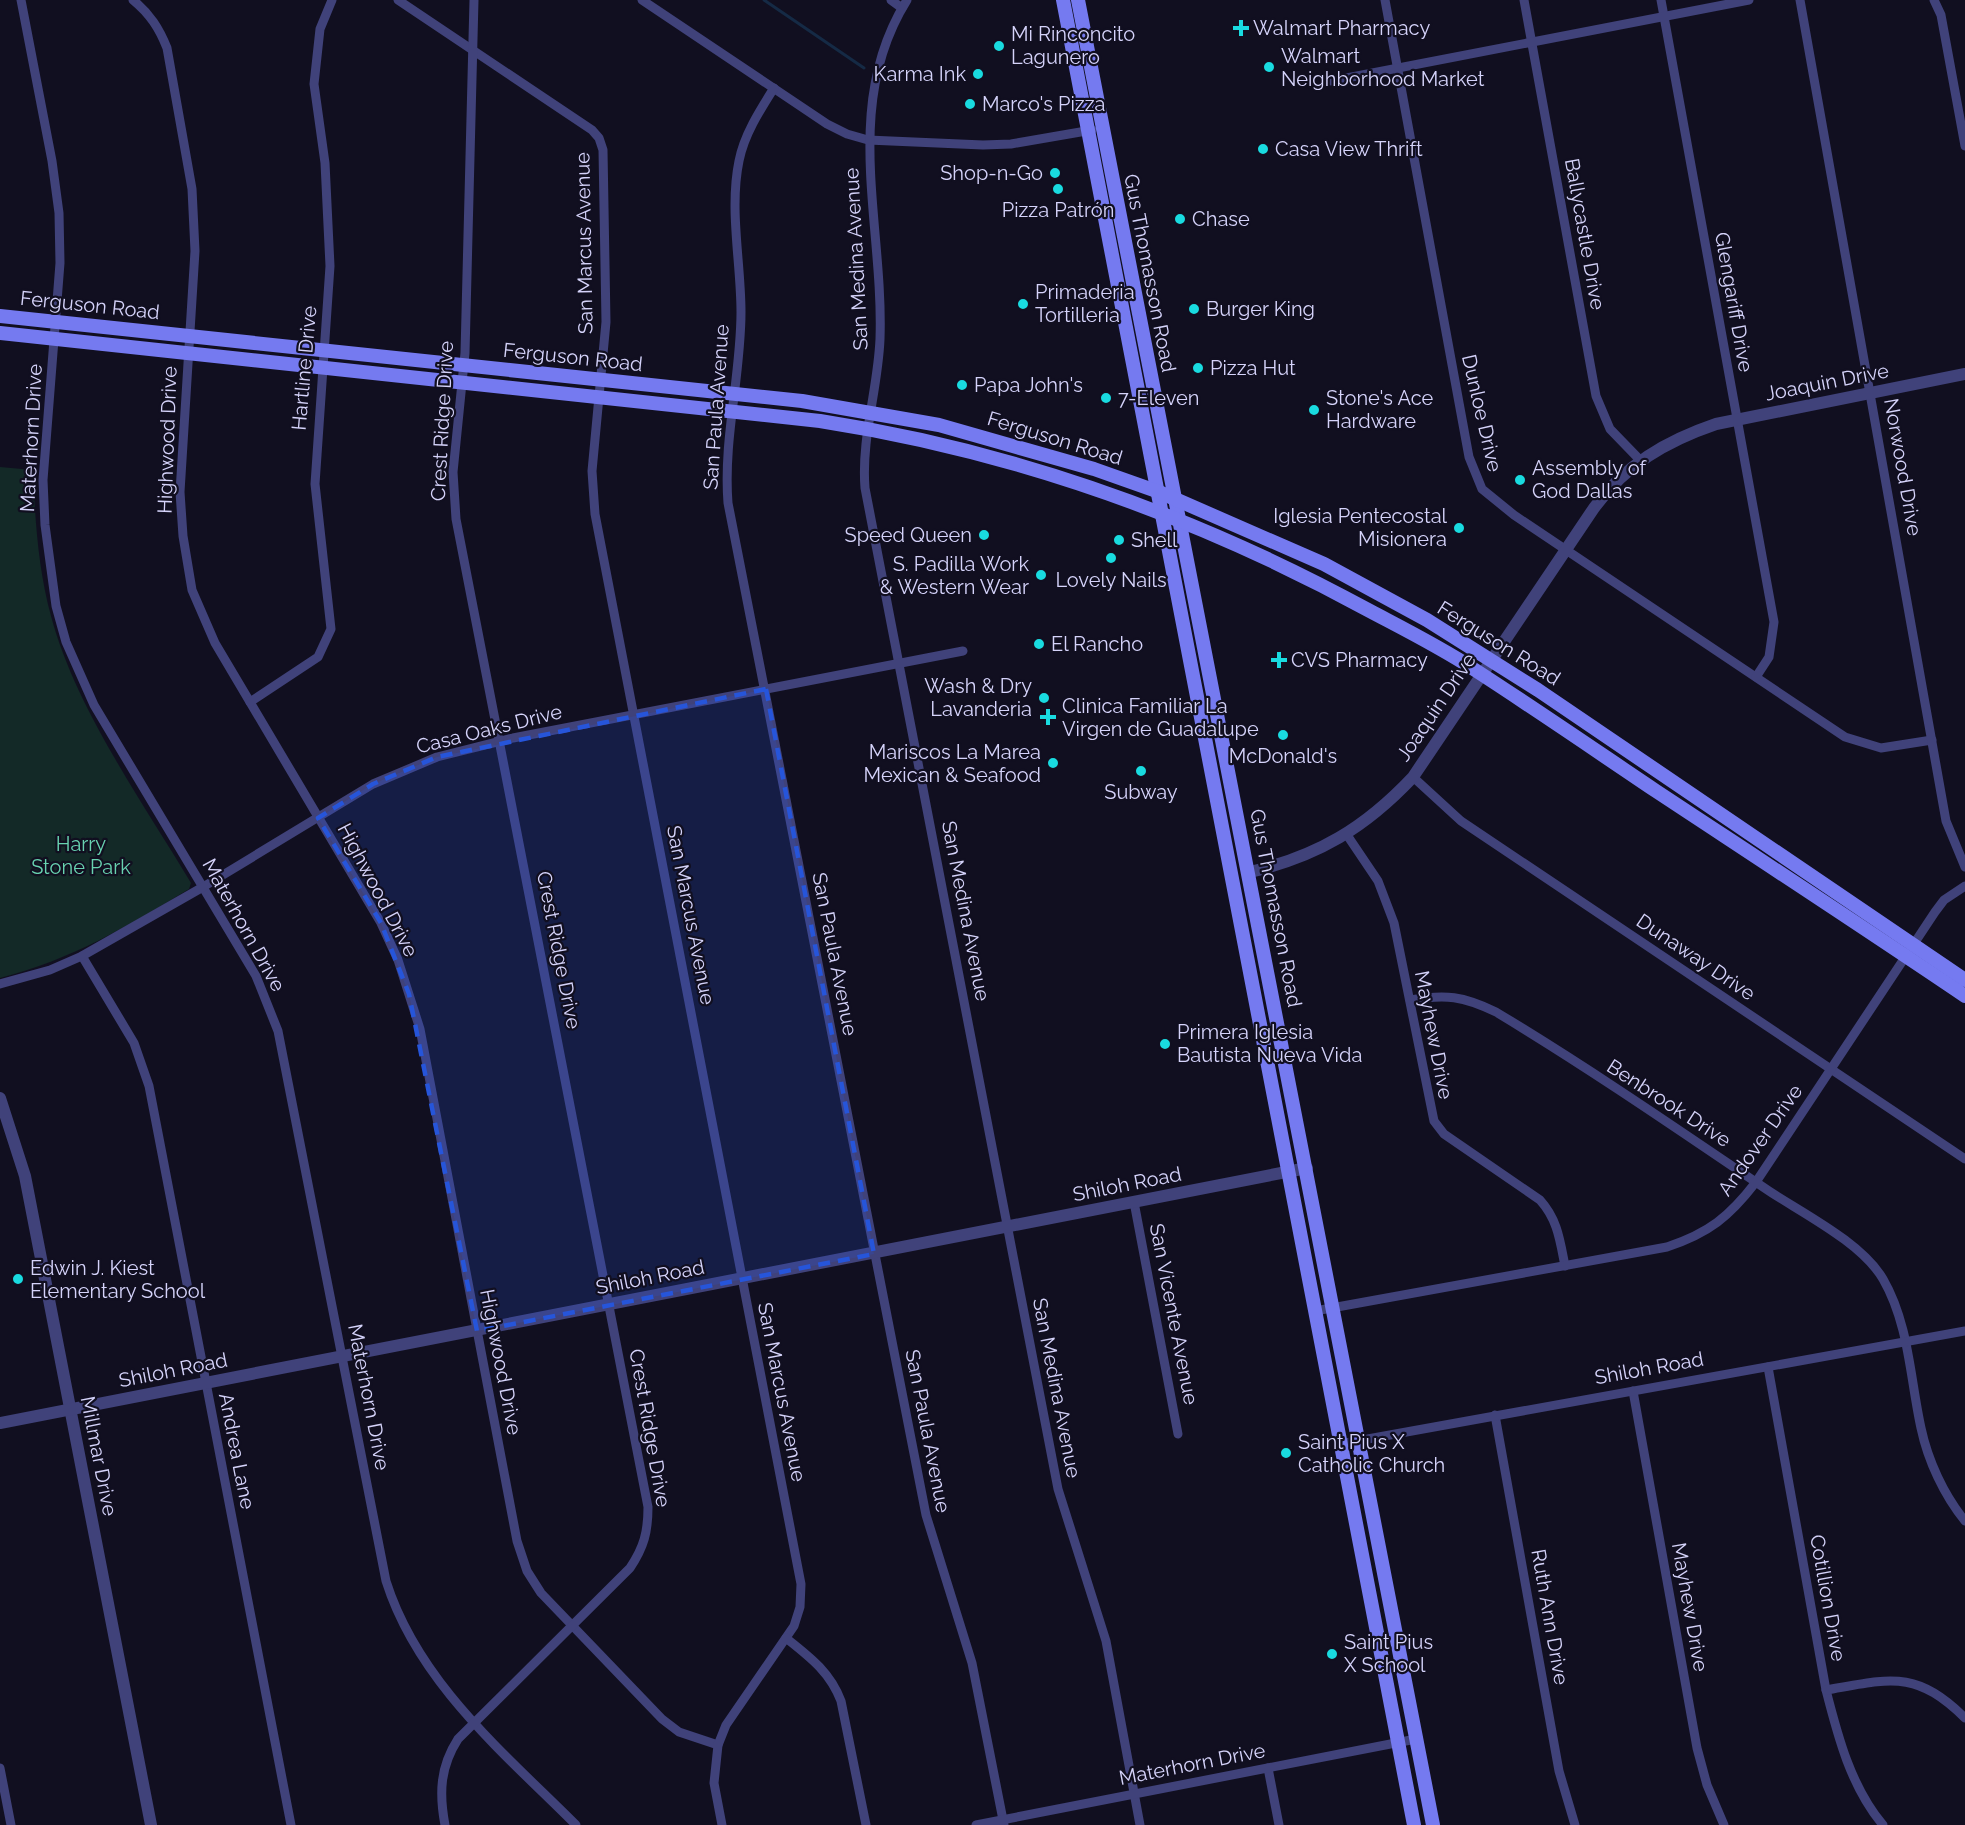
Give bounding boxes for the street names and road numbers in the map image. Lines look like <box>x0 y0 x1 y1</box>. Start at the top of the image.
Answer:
street label: San Marcus Avenue <box>570 152 598 334</box>
street label: Ballycastle Drive <box>1560 156 1610 312</box>
street label: San Medina Avenue <box>839 167 873 351</box>
street label: Gus Thomasson Road <box>1119 172 1181 374</box>
street label: Glengariff Drive <box>1710 230 1758 374</box>
street label: Ferguson Road <box>19 286 161 324</box>
street label: Hartline Drive <box>287 304 321 431</box>
street label: San Paula Avenue <box>698 323 734 491</box>
street label: Ferguson Road <box>502 338 644 376</box>
street label: Crest Ridge Drive <box>426 340 458 502</box>
street label: Dunloe Drive <box>1457 352 1507 474</box>
street label: Joaquin Drive <box>1763 358 1891 406</box>
street label: Materhorn Drive <box>15 363 47 513</box>
street label: Highwood Drive <box>152 365 182 514</box>
street label: Norwood Drive <box>1879 396 1927 538</box>
street label: Ferguson Road <box>984 406 1126 470</box>
street label: Ferguson Road <box>1433 596 1565 690</box>
street label: Joaquin Drive <box>1391 648 1481 766</box>
street label: Casa Oaks Drive <box>414 699 565 759</box>
street label: Gus Thomasson Road <box>1245 807 1307 1009</box>
street label: Highwood Drive <box>333 819 423 961</box>
street label: San Medina Avenue <box>937 819 995 1003</box>
street label: San Marcus Avenue <box>662 823 720 1007</box>
street label: Materhorn Drive <box>197 854 291 996</box>
street label: Crest Ridge Drive <box>532 869 586 1031</box>
street label: San Paula Avenue <box>807 870 863 1038</box>
street label: Dunaway Drive <box>1632 908 1760 1006</box>
street label: Mayhew Drive <box>1410 969 1458 1102</box>
street label: Benbrook Drive <box>1603 1054 1736 1152</box>
street label: Andover Drive <box>1713 1079 1807 1200</box>
street label: Shiloh Road <box>1071 1162 1183 1206</box>
street label: San Vicente Avenue <box>1145 1221 1203 1407</box>
street label: Shiloh Road <box>594 1255 706 1299</box>
street label: Highwood Drive <box>475 1287 527 1437</box>
street label: San Medina Avenue <box>1028 1296 1086 1480</box>
street label: San Marcus Avenue <box>753 1300 811 1484</box>
street label: Materhorn Drive <box>343 1322 395 1472</box>
street label: Crest Ridge Drive <box>624 1347 676 1509</box>
street label: San Paula Avenue <box>900 1347 956 1515</box>
street label: Shiloh Road <box>1593 1347 1705 1389</box>
street label: Shiloh Road <box>117 1348 229 1392</box>
street label: Andrea Lane <box>214 1391 260 1511</box>
street label: Millmar Drive <box>76 1394 122 1518</box>
street label: Cotillion Drive <box>1805 1533 1851 1663</box>
street label: Mayhew Drive <box>1667 1541 1713 1674</box>
street label: Ruth Ann Drive <box>1526 1547 1574 1687</box>
street label: Materhorn Drive <box>1117 1738 1267 1790</box>

